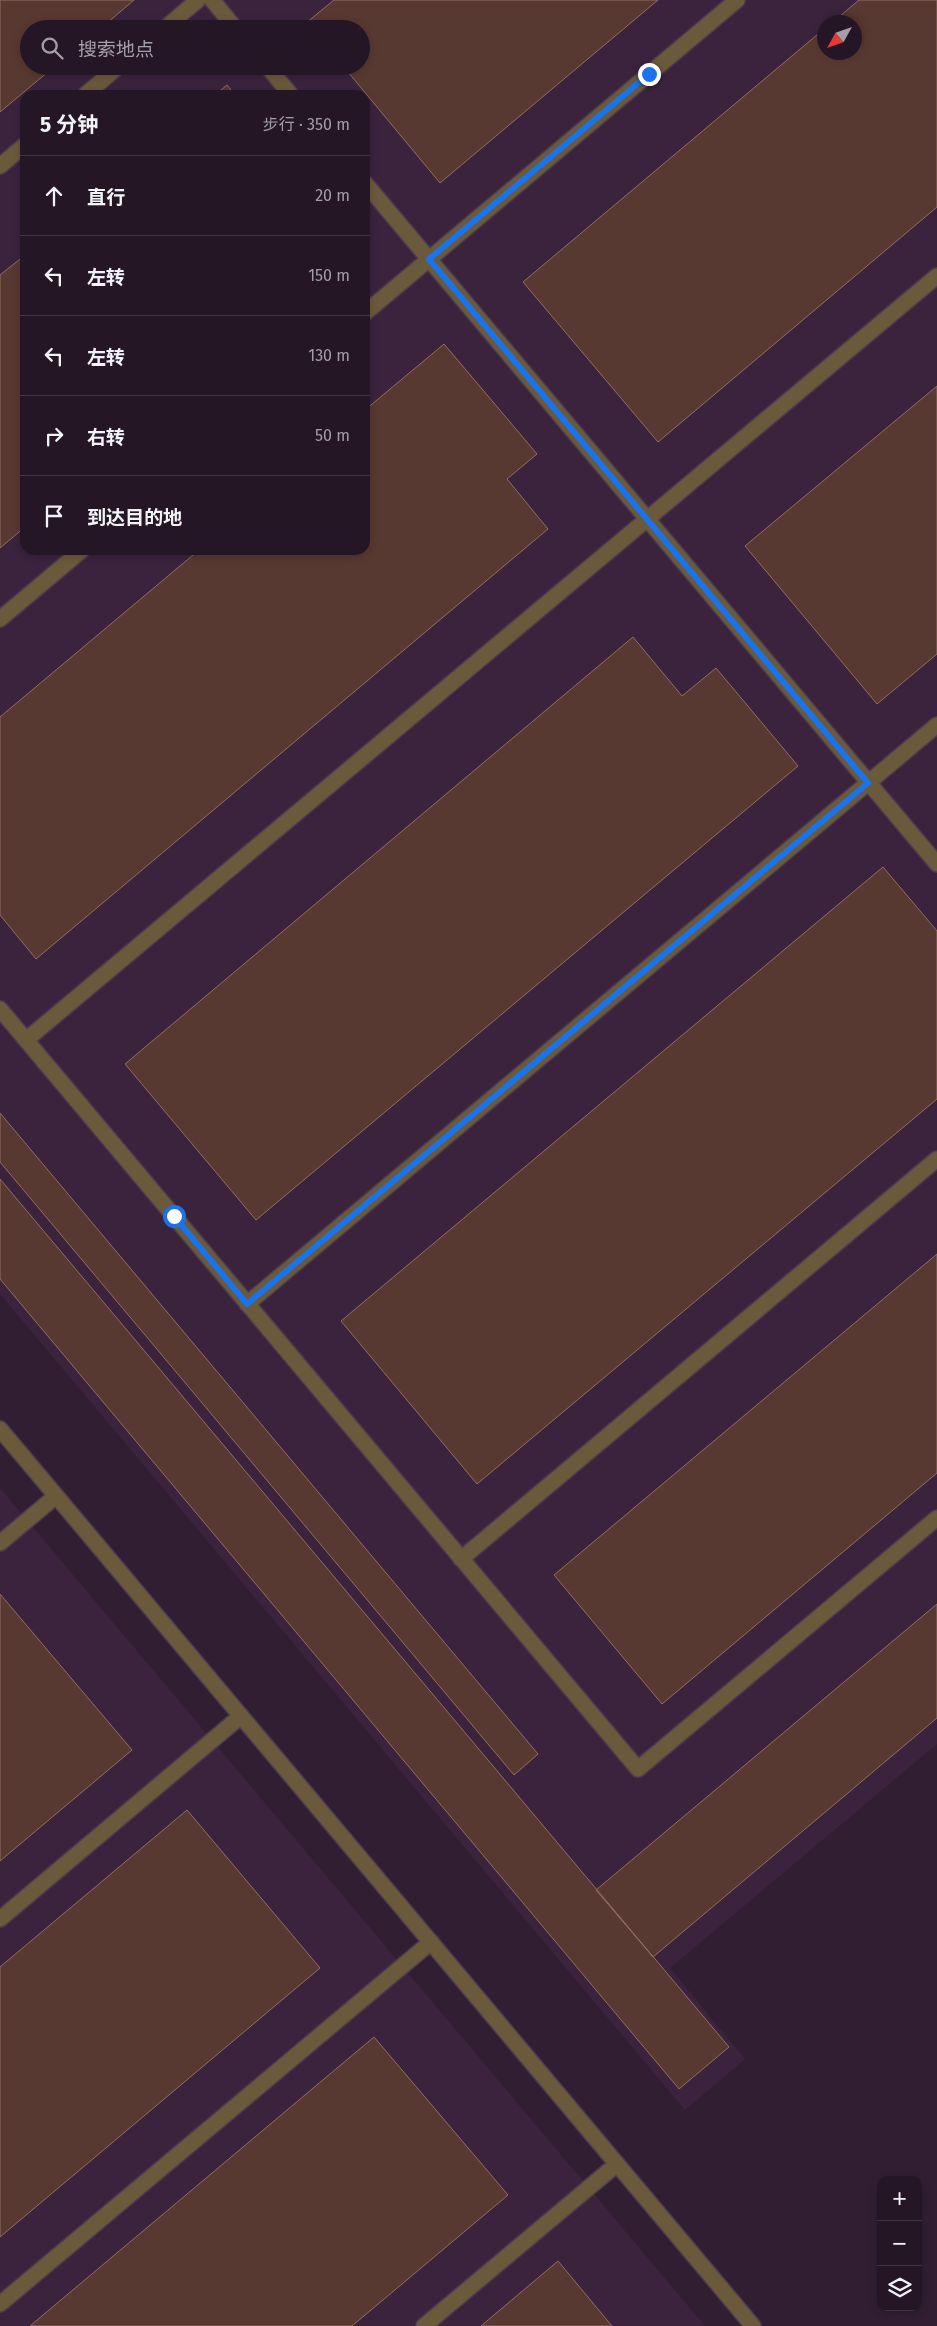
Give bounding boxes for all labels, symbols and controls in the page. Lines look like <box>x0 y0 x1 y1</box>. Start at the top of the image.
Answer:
north arrow <box>817 15 862 60</box>
search box <box>20 20 370 75</box>
icon: search <box>38 34 66 62</box>
text: 搜索地点 <box>78 38 154 61</box>
route end <box>638 63 661 86</box>
text: 5 分钟 <box>40 112 98 138</box>
text: 步行 · 350 m <box>263 115 350 134</box>
icon: ahead <box>40 182 68 210</box>
text: 直行 <box>87 186 125 209</box>
text: 20 m <box>315 186 350 205</box>
icon: left <box>40 262 68 290</box>
text: 左转 <box>87 266 125 289</box>
text: 150 m <box>308 266 350 285</box>
icon: left <box>40 342 68 370</box>
text: 左转 <box>87 346 125 369</box>
text: 130 m <box>308 346 350 365</box>
icon: right <box>40 422 68 450</box>
text: 右转 <box>87 426 125 449</box>
text: 50 m <box>315 426 350 445</box>
icon: arrive <box>40 502 68 530</box>
text: 到达目的地 <box>87 506 182 529</box>
route start <box>163 1205 186 1228</box>
map controls <box>877 2176 922 2311</box>
button: + <box>877 2176 922 2221</box>
button: − <box>877 2221 922 2266</box>
button: layers <box>877 2266 922 2311</box>

